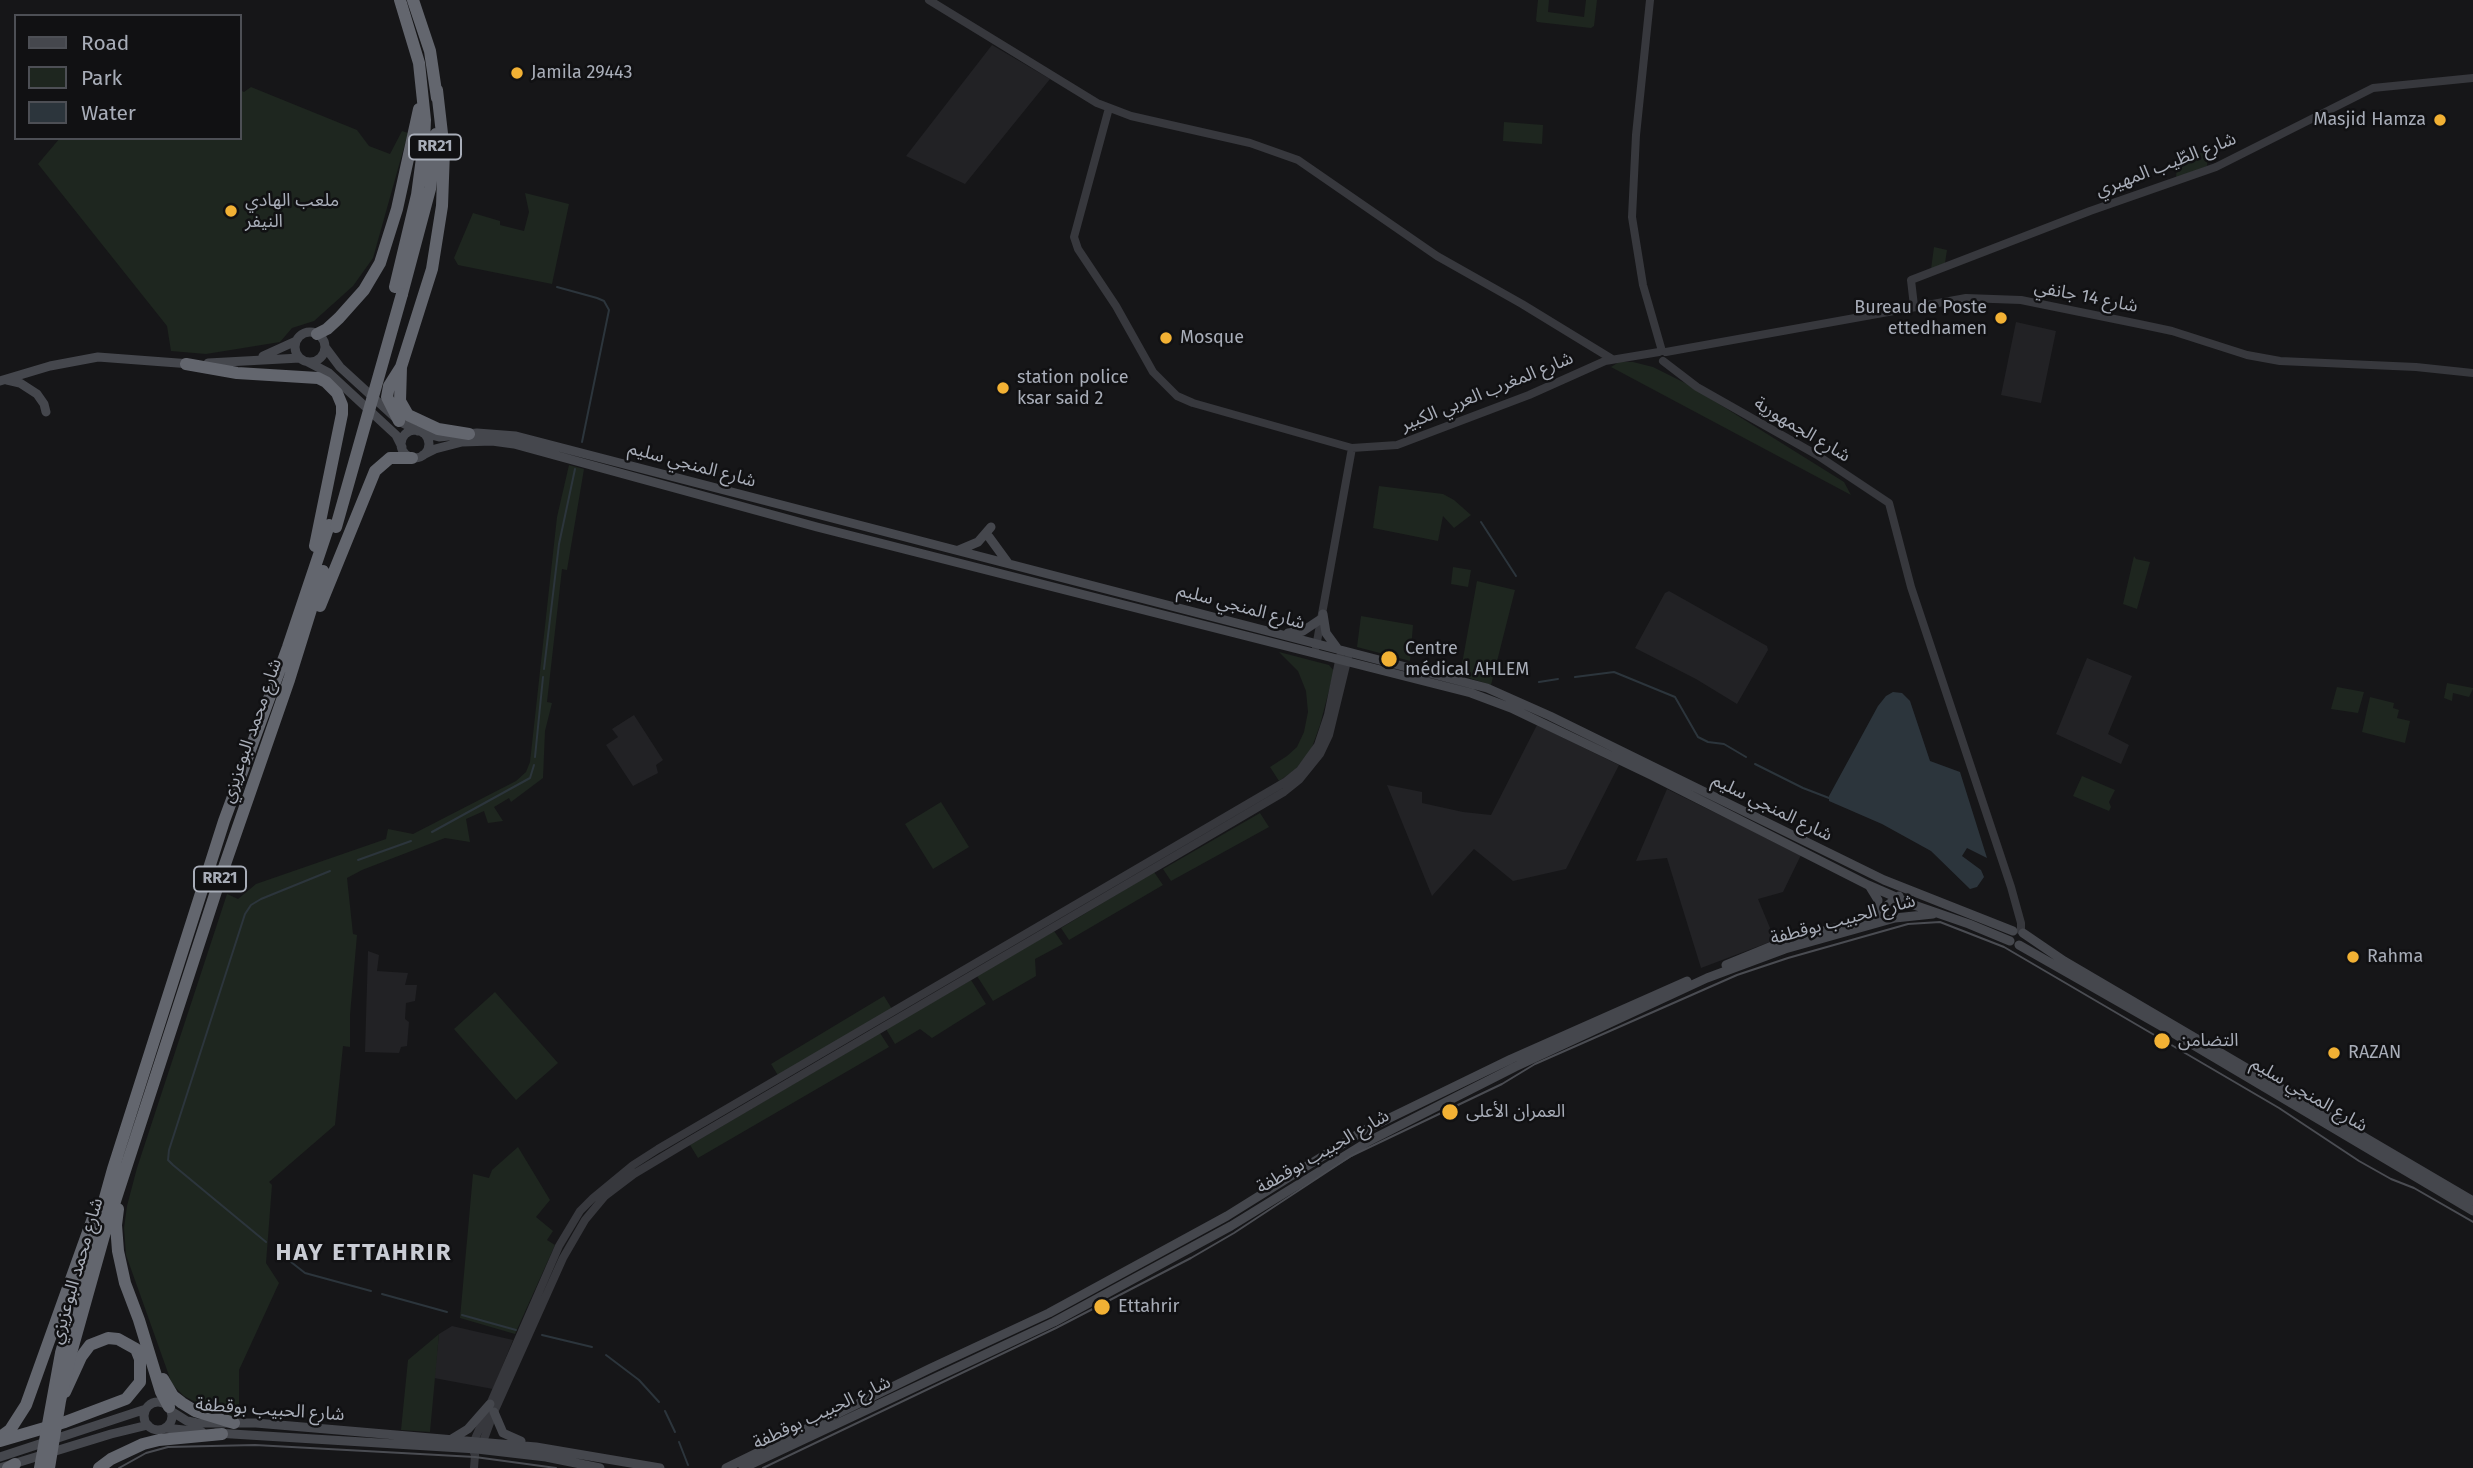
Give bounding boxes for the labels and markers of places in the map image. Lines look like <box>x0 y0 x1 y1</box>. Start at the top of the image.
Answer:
place label: Jamila 29443 <box>531 62 632 84</box>
marker: Jamila 29443 <box>509 65 525 81</box>
place label: Masjid Hamza <box>2313 109 2426 131</box>
marker: Masjid Hamza <box>2432 112 2448 128</box>
place label: ملعب الهادي النيفر <box>245 190 339 232</box>
marker: ملعب الهادي النيفر <box>223 203 239 219</box>
place label: Bureau de Poste ettedhamen <box>1854 297 1987 340</box>
marker: Bureau de Poste ettedhamen <box>1993 310 2009 326</box>
place label: Mosque <box>1180 327 1244 349</box>
marker: Mosque <box>1158 330 1174 346</box>
place label: station police ksar said 2 <box>1017 367 1129 410</box>
marker: station police ksar said 2 <box>995 380 1011 396</box>
place label: Centre médical AHLEM <box>1405 638 1529 680</box>
marker: Centre médical AHLEM <box>1379 649 1399 669</box>
place label: Rahma <box>2367 946 2423 968</box>
marker: Rahma <box>2345 949 2361 965</box>
place label: التضامن <box>2178 1030 2239 1052</box>
marker: التضامن <box>2152 1031 2172 1051</box>
place label: RAZAN <box>2348 1042 2401 1064</box>
marker: RAZAN <box>2326 1045 2342 1061</box>
place label: العمران الأعلى <box>1466 1101 1565 1123</box>
marker: العمران الأعلى <box>1440 1102 1460 1122</box>
place label: Ettahrir <box>1118 1296 1180 1318</box>
marker: Ettahrir <box>1092 1297 1112 1317</box>

